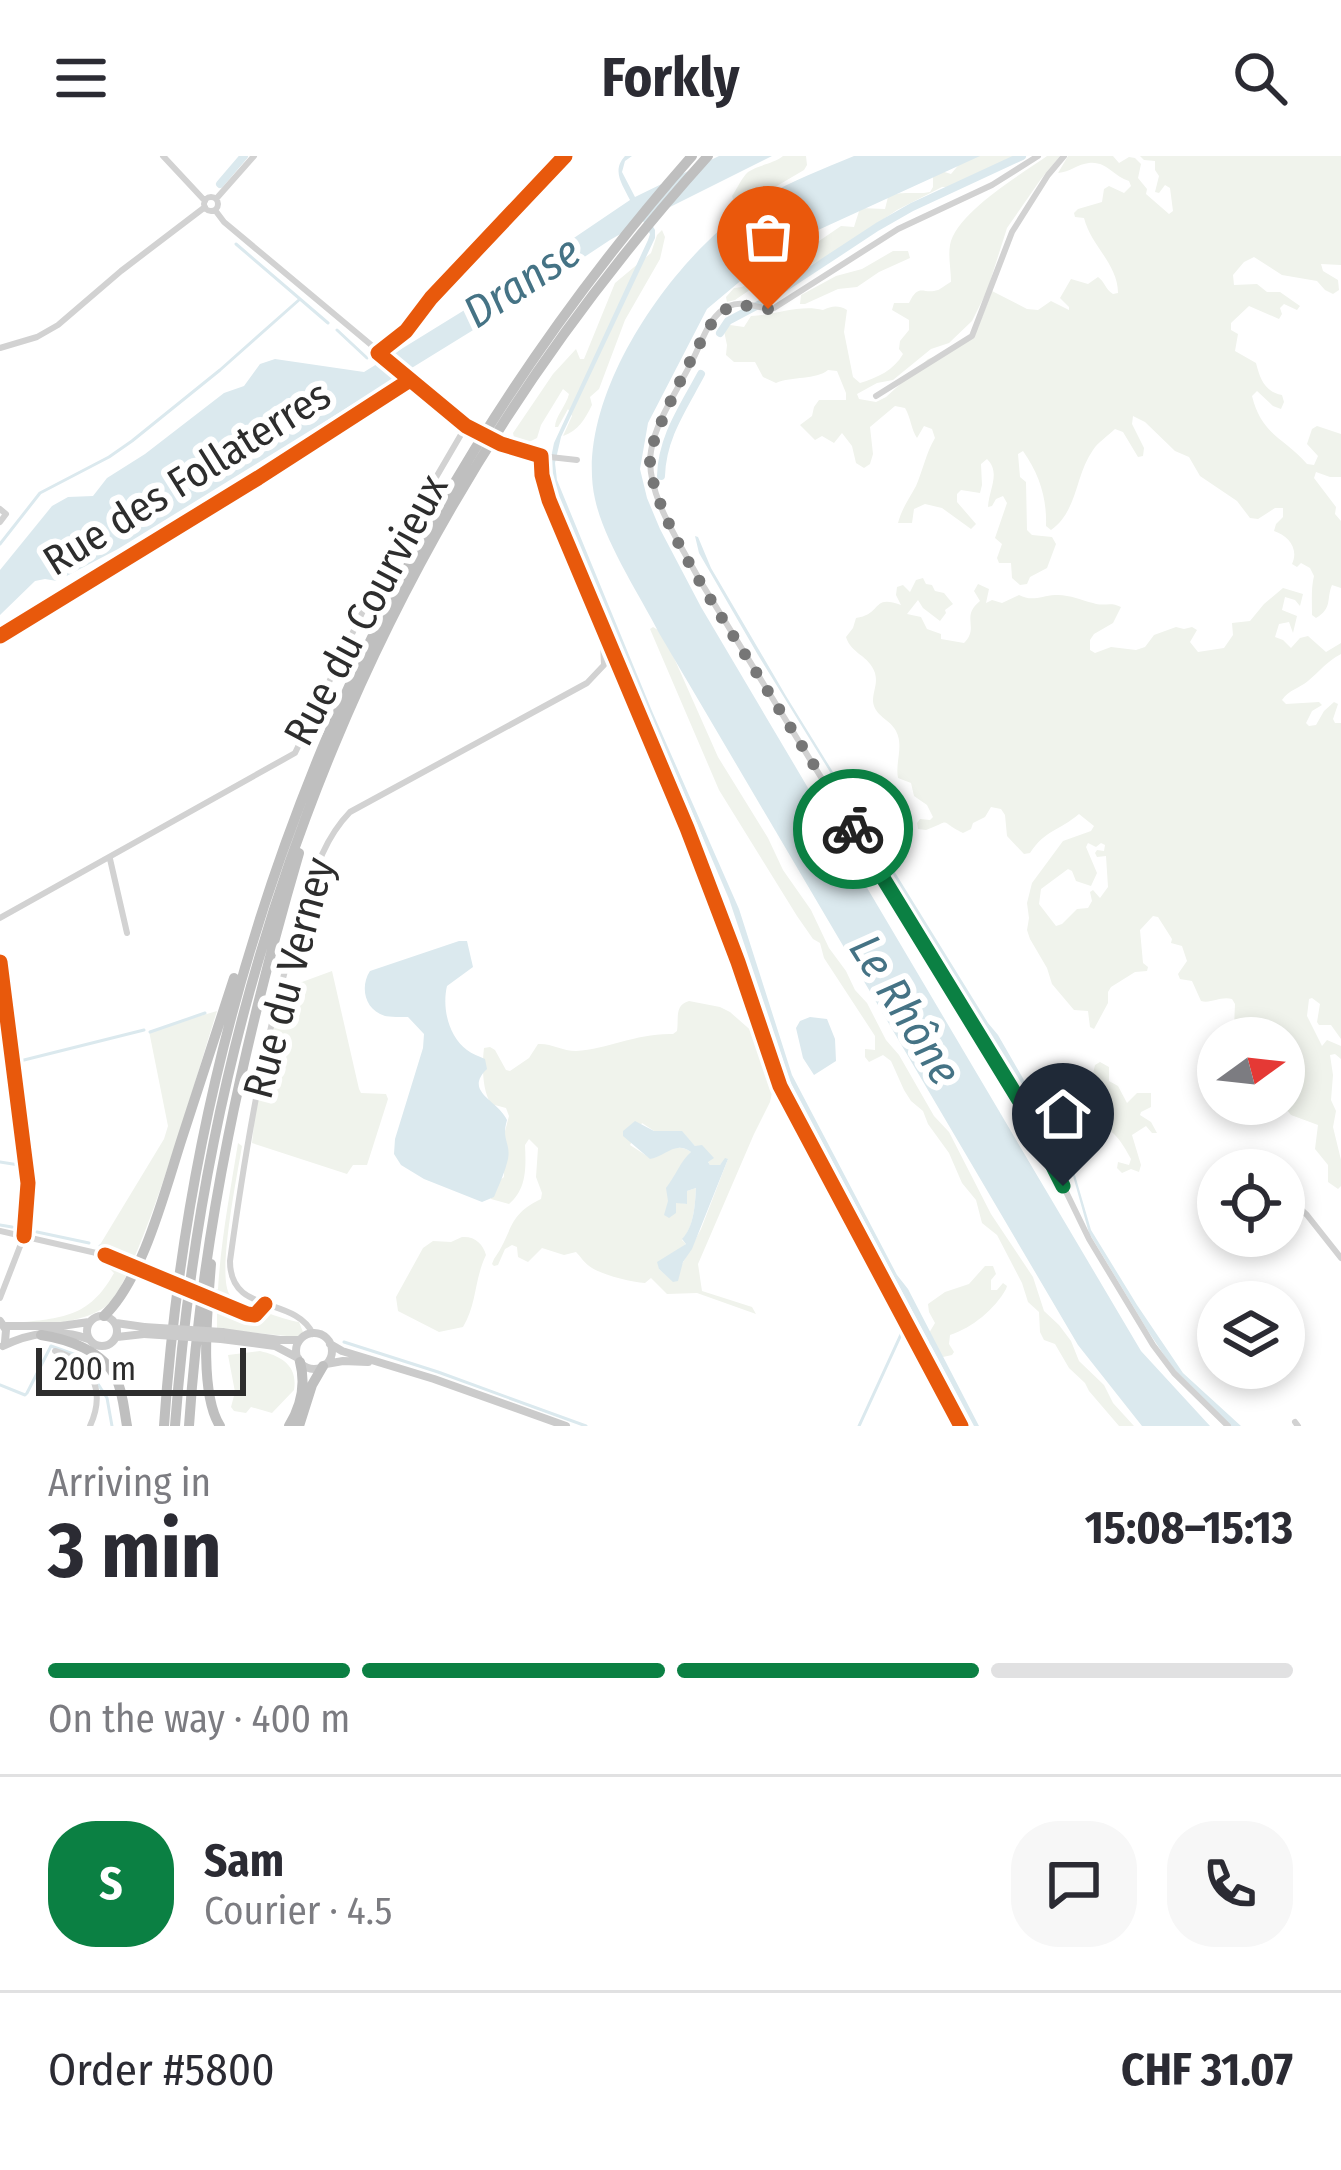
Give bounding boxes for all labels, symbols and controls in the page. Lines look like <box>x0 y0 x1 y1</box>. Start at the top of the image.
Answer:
icon: menu <box>48 45 114 111</box>
icon: search <box>1227 45 1293 111</box>
text: Forkly <box>602 46 739 110</box>
pin <box>717 186 819 309</box>
icon: bag <box>735 204 801 270</box>
water label: Dranse <box>454 225 590 339</box>
street label: Rue des Follaterres <box>34 370 340 586</box>
street label: Rue du Courvieux <box>274 466 459 754</box>
courier <box>793 769 913 889</box>
icon: bike <box>820 796 886 862</box>
street label: Rue du Verney <box>233 852 345 1104</box>
water label: Le Rhône <box>838 925 972 1095</box>
north arrow <box>1197 1017 1305 1125</box>
map controls <box>1197 1017 1305 1389</box>
pin <box>1012 1063 1114 1186</box>
icon: home <box>1030 1081 1096 1147</box>
button: locate <box>1197 1149 1305 1257</box>
button: layers <box>1197 1281 1305 1389</box>
scale bar <box>36 1342 246 1395</box>
text: 200 m <box>54 1349 136 1389</box>
text: Arriving in <box>48 1460 211 1506</box>
text: 15:08–15:13 <box>1085 1501 1293 1555</box>
text: 3 min <box>48 1504 222 1598</box>
text: On the way · 400 m <box>48 1696 350 1742</box>
button: chat <box>1011 1821 1137 1947</box>
button: phone <box>1167 1821 1293 1947</box>
text: Sam <box>204 1834 284 1888</box>
text: S <box>99 1857 123 1911</box>
text: Courier · 4.5 <box>204 1888 392 1934</box>
text: Order #5800 <box>48 2043 275 2097</box>
text: CHF 31.07 <box>1121 2043 1293 2097</box>

